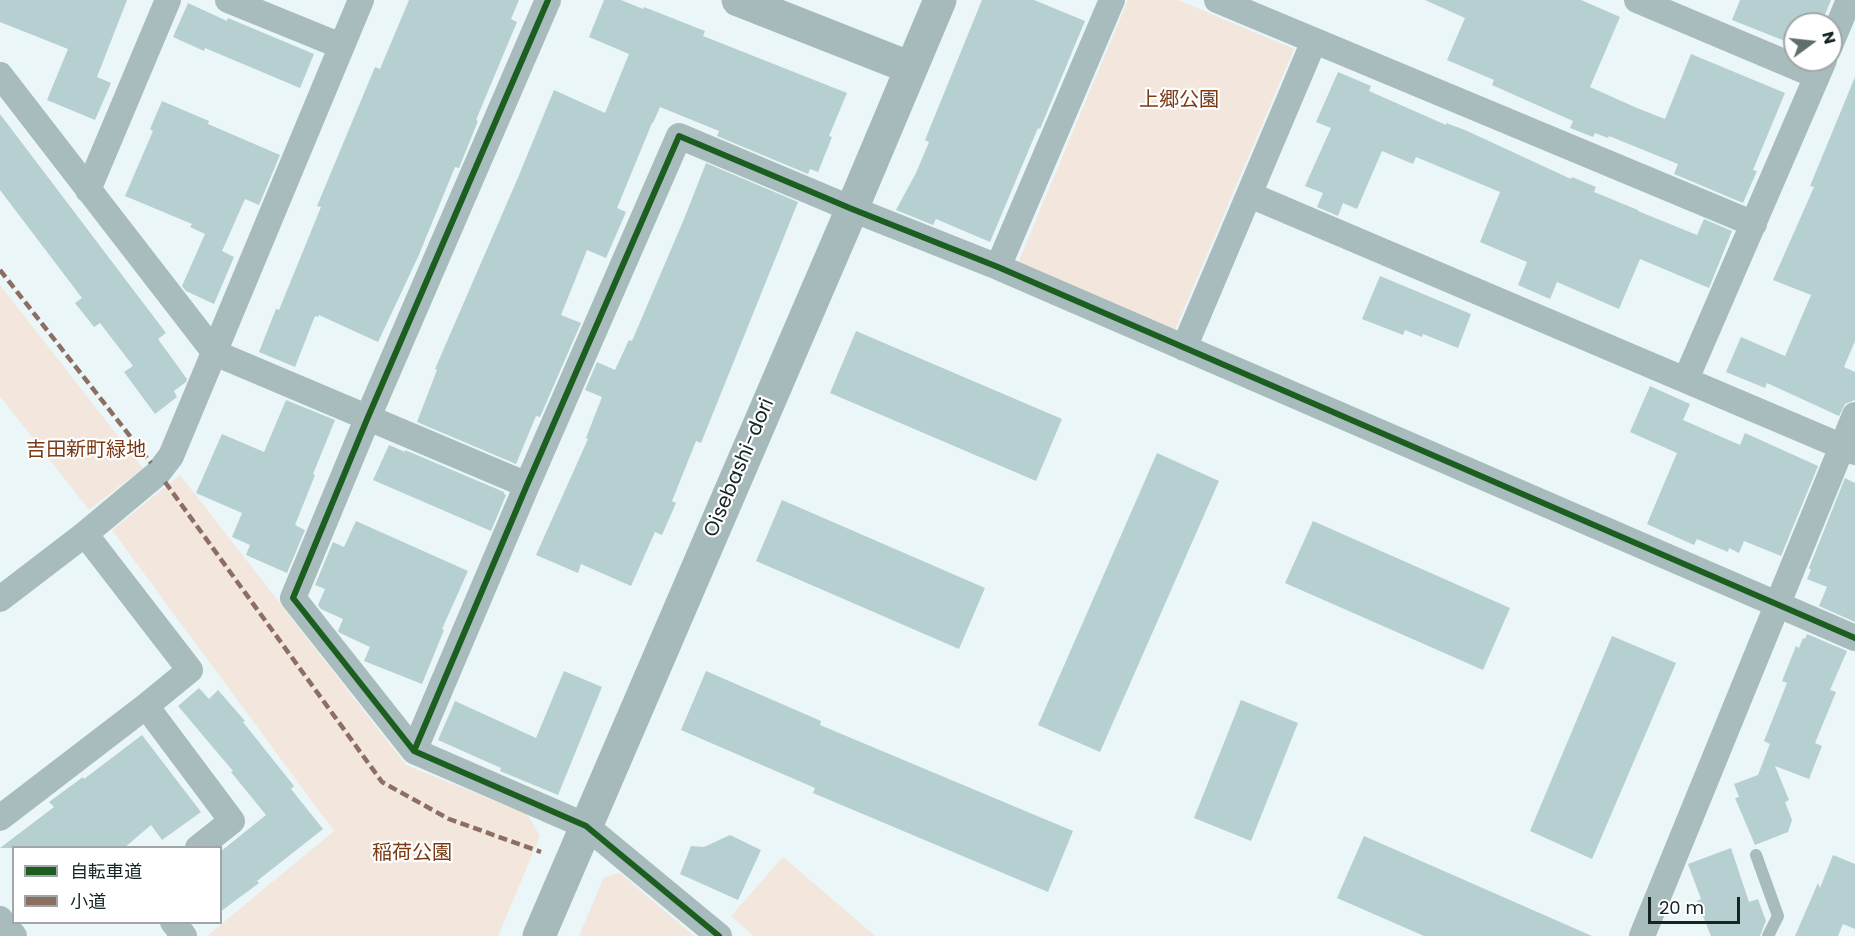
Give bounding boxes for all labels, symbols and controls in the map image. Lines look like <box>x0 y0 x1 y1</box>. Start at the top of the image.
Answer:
north arrow <box>1783 12 1843 72</box>
text: N <box>1816 29 1842 47</box>
park label: 上郷公園 <box>1139 89 1219 113</box>
street label: Oisebashi-dori <box>700 395 780 541</box>
park label: 吉田新町緑地 <box>26 439 146 463</box>
park label: 稲荷公園 <box>372 842 452 866</box>
legend <box>12 846 222 924</box>
text: 自転車道 <box>70 859 142 884</box>
scale bar <box>1651 885 1742 923</box>
text: 小道 <box>70 889 106 914</box>
text: 20 m <box>1659 895 1704 920</box>

